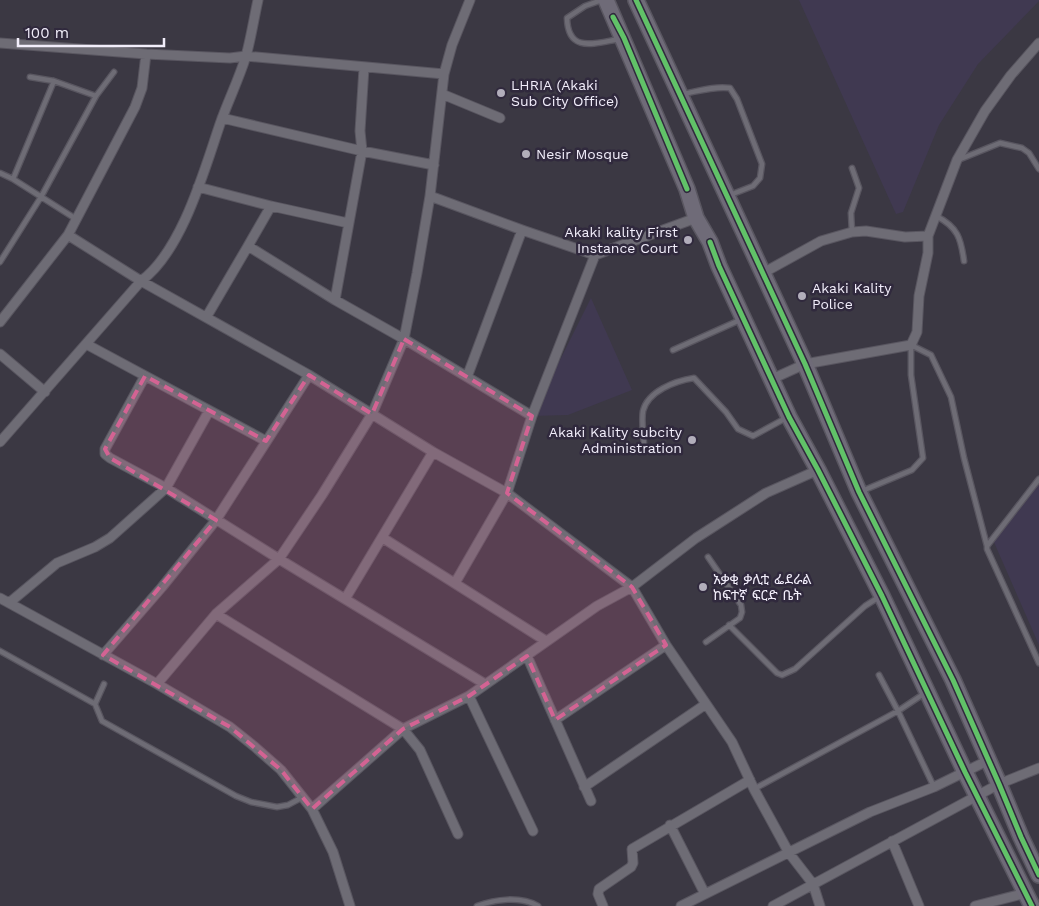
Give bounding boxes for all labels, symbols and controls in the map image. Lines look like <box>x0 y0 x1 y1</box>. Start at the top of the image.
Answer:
scale bar <box>18 15 164 47</box>
text: 100 m <box>25 24 69 42</box>
place label: LHRIA (Akaki Sub City Office) <box>511 77 618 109</box>
marker: LHRIA (Akaki Sub City Office) <box>495 87 507 99</box>
place label: Nesir Mosque <box>536 146 629 162</box>
marker: Nesir Mosque <box>520 148 532 160</box>
place label: Akaki kality First Instance Court <box>564 224 678 256</box>
marker: Akaki kality First Instance Court <box>682 234 694 246</box>
place label: Akaki Kality Police <box>812 280 892 312</box>
marker: Akaki Kality Police <box>796 290 808 302</box>
place label: Akaki Kality subcity Administration <box>549 424 683 456</box>
marker: Akaki Kality subcity Administration <box>686 434 698 446</box>
place label: አቃቂ ቃሊቲ ፌደራል ከፍተኛ ፍርድ ቤት <box>713 571 812 603</box>
marker: አቃቂ ቃሊቲ ፌደራል ከፍተኛ ፍርድ ቤት <box>697 581 709 593</box>

